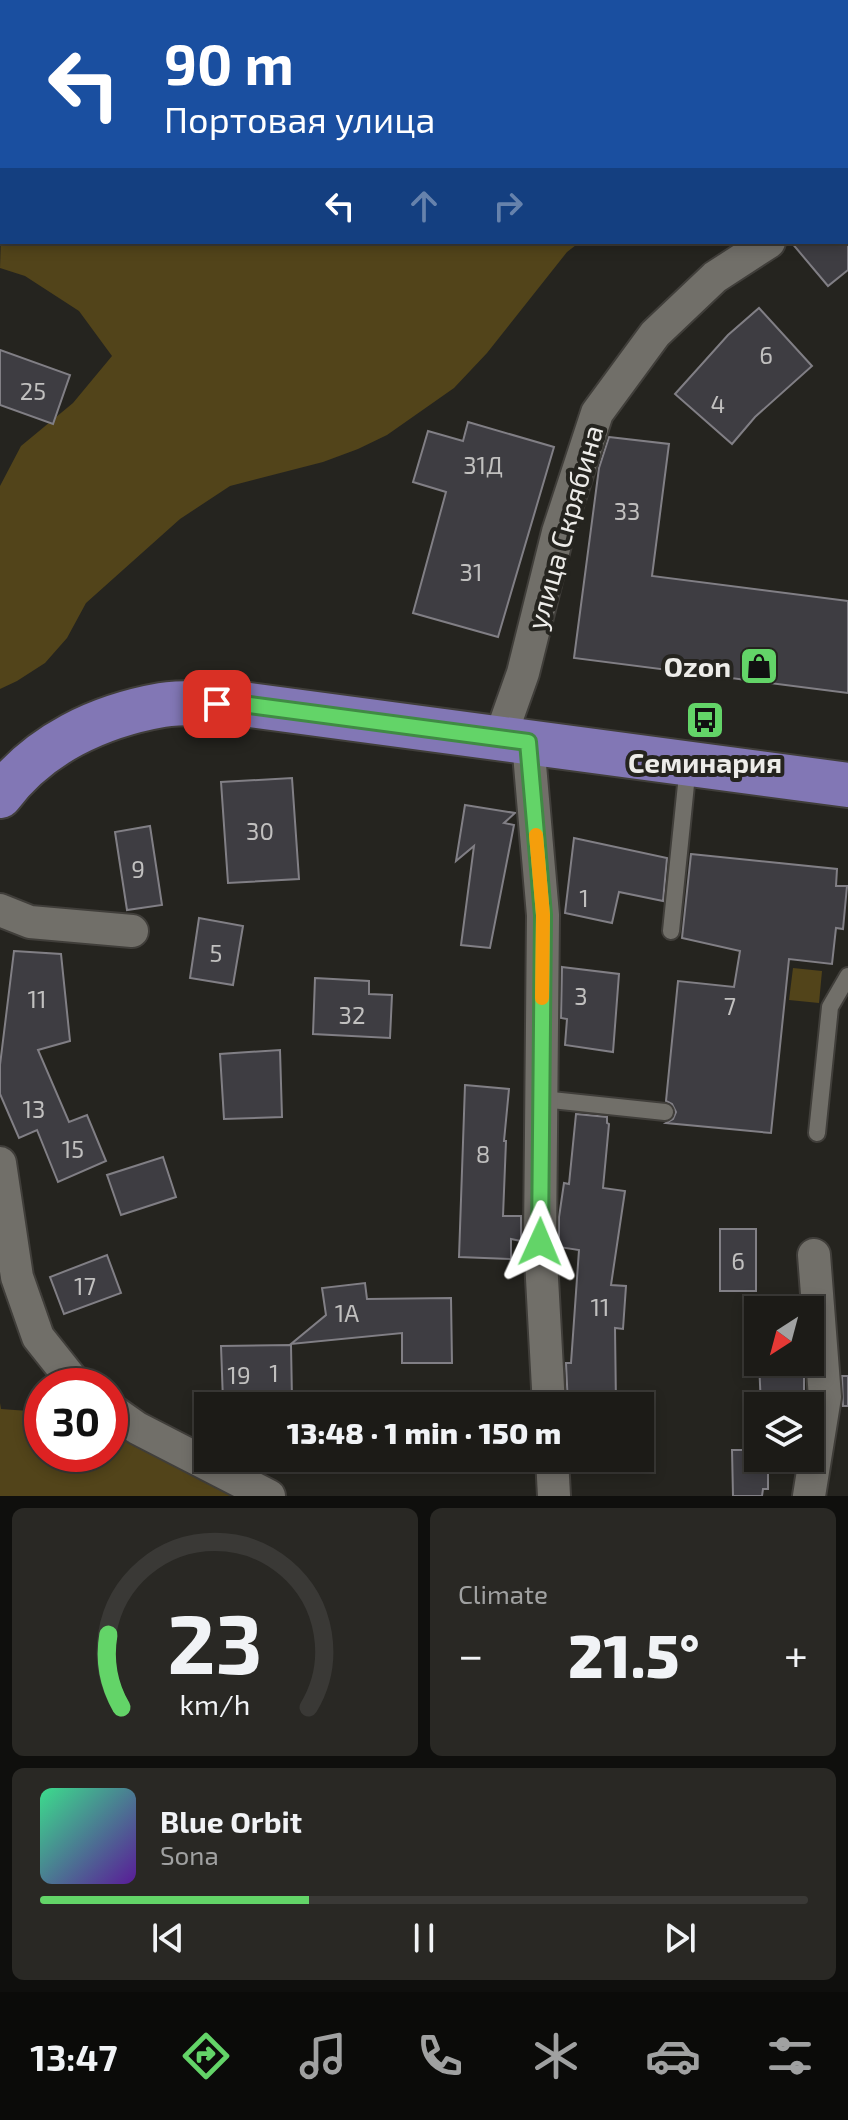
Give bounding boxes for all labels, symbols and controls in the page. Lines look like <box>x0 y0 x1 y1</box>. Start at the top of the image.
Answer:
text: 90 m <box>164 29 294 96</box>
icon: left <box>32 32 136 136</box>
text: Портовая улица <box>164 97 435 140</box>
icon: left <box>318 184 362 228</box>
icon: ahead <box>402 184 446 228</box>
icon: right <box>486 184 530 228</box>
house number: 6 <box>759 340 773 369</box>
house number: 25 <box>20 376 46 405</box>
house number: 4 <box>711 389 725 418</box>
street label: улица Скрябина <box>519 421 609 633</box>
house number: 31Д <box>463 450 503 479</box>
house number: 33 <box>614 496 640 525</box>
house number: 31 <box>460 557 482 586</box>
shop icon: Ozon <box>738 645 780 687</box>
place label: Ozon <box>664 649 731 683</box>
pin <box>183 670 251 738</box>
icon: arrive <box>195 682 239 726</box>
bus stop icon: Семинария <box>684 699 726 741</box>
place label: Семинария <box>628 745 782 779</box>
house number: 30 <box>246 816 274 845</box>
house number: 9 <box>131 854 145 883</box>
house number: 1 <box>579 883 589 912</box>
house number: 5 <box>210 938 222 967</box>
house number: 3 <box>574 981 588 1010</box>
house number: 11 <box>27 984 47 1013</box>
house number: 7 <box>724 991 736 1020</box>
house number: 32 <box>339 1000 365 1029</box>
house number: 13 <box>23 1094 45 1123</box>
house number: 15 <box>62 1134 84 1163</box>
house number: 8 <box>476 1139 490 1168</box>
position arrow <box>498 1200 582 1284</box>
house number: 6 <box>731 1246 745 1275</box>
house number: 17 <box>74 1271 96 1300</box>
house number: 11 <box>590 1292 610 1321</box>
north arrow <box>744 1296 824 1376</box>
map controls <box>744 1296 824 1472</box>
house number: 1А <box>335 1298 359 1327</box>
house number: 1 <box>269 1358 279 1387</box>
house number: 19 <box>227 1360 251 1389</box>
speed limit sign: 30 <box>24 1368 128 1472</box>
button: layers <box>744 1392 824 1472</box>
text: 13:48 · 1 min · 150 m <box>287 1414 561 1450</box>
text: Climate <box>458 1578 548 1609</box>
text: 23 <box>167 1591 263 1691</box>
text: 21.5° <box>568 1618 699 1690</box>
text: − <box>458 1627 484 1680</box>
text: + <box>784 1627 808 1680</box>
text: km/h <box>180 1686 250 1721</box>
text: Blue Orbit <box>160 1803 302 1839</box>
text: Sona <box>160 1839 219 1870</box>
icon: previous <box>146 1916 190 1960</box>
icon: pause <box>402 1916 446 1960</box>
icon: next <box>658 1916 702 1960</box>
icon: directions <box>178 2028 234 2084</box>
icon: music <box>295 2028 351 2084</box>
icon: phone <box>412 2028 468 2084</box>
icon: climate <box>528 2028 584 2084</box>
icon: car <box>645 2028 701 2084</box>
icon: filters <box>762 2028 818 2084</box>
text: 13:47 <box>30 2035 118 2078</box>

